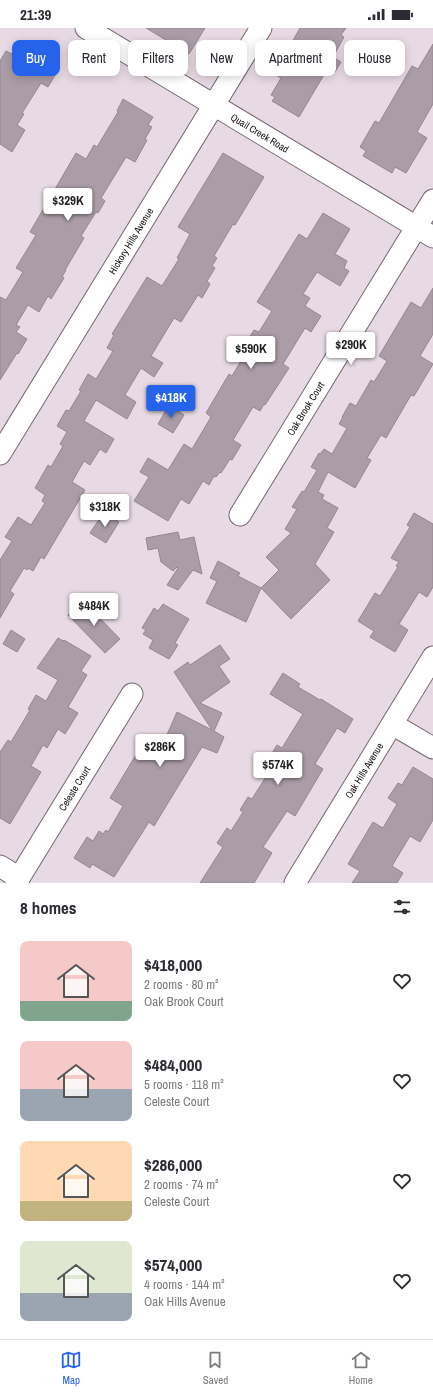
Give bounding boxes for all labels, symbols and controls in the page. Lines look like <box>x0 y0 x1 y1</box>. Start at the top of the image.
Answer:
text: 21:39 <box>20 4 51 25</box>
chip: Buy <box>12 40 60 76</box>
chip: Rent <box>68 40 120 76</box>
chip: Filters <box>128 40 188 76</box>
chip: New <box>196 40 247 76</box>
chip: Apartment <box>255 40 336 76</box>
chip: House <box>344 40 405 76</box>
street label: Quail Creek Road <box>228 111 291 156</box>
pin: $329K <box>40 188 96 222</box>
text: $329K <box>52 192 84 209</box>
street label: Hickory Hills Avenue <box>106 205 157 277</box>
pin: $290K <box>323 332 379 366</box>
pin: $590K <box>223 336 279 370</box>
text: $290K <box>335 336 367 353</box>
text: $590K <box>235 340 267 357</box>
street label: Oak Brook Court <box>284 379 328 438</box>
pin: $418K <box>143 385 199 419</box>
text: $418K <box>155 389 187 406</box>
pin: $318K <box>77 494 133 528</box>
text: $318K <box>89 498 121 515</box>
pin: $484K <box>66 593 122 627</box>
text: $484K <box>78 597 110 614</box>
pin: $286K <box>132 734 188 768</box>
text: $286K <box>144 738 176 755</box>
street label: Oak Hills Avenue <box>342 740 386 801</box>
pin: $574K <box>250 752 306 786</box>
text: $574K <box>262 756 294 773</box>
street label: Celeste Court <box>56 763 94 813</box>
text: 8 homes <box>20 896 77 919</box>
icon: filters <box>391 896 413 918</box>
text: $418,000 <box>144 953 202 976</box>
icon: home <box>52 957 100 1005</box>
icon: heart <box>391 970 413 992</box>
text: 2 rooms · 80 m² <box>144 976 219 993</box>
text: Oak Brook Court <box>144 993 223 1010</box>
text: $484,000 <box>144 1053 202 1076</box>
icon: home <box>52 1057 100 1105</box>
icon: heart <box>391 1070 413 1092</box>
text: 5 rooms · 118 m² <box>144 1076 224 1093</box>
text: Celeste Court <box>144 1093 209 1110</box>
text: $286,000 <box>144 1153 202 1176</box>
icon: home <box>52 1157 100 1205</box>
icon: heart <box>391 1170 413 1192</box>
text: 2 rooms · 74 m² <box>144 1176 219 1193</box>
text: Celeste Court <box>144 1193 209 1210</box>
text: $574,000 <box>144 1253 202 1276</box>
icon: home <box>52 1257 100 1305</box>
icon: heart <box>391 1270 413 1292</box>
text: 4 rooms · 144 m² <box>144 1276 225 1293</box>
text: Oak Hills Avenue <box>144 1293 226 1310</box>
tab: Map <box>60 1349 82 1387</box>
tab: Saved <box>203 1349 228 1387</box>
tab: Home <box>349 1349 373 1387</box>

